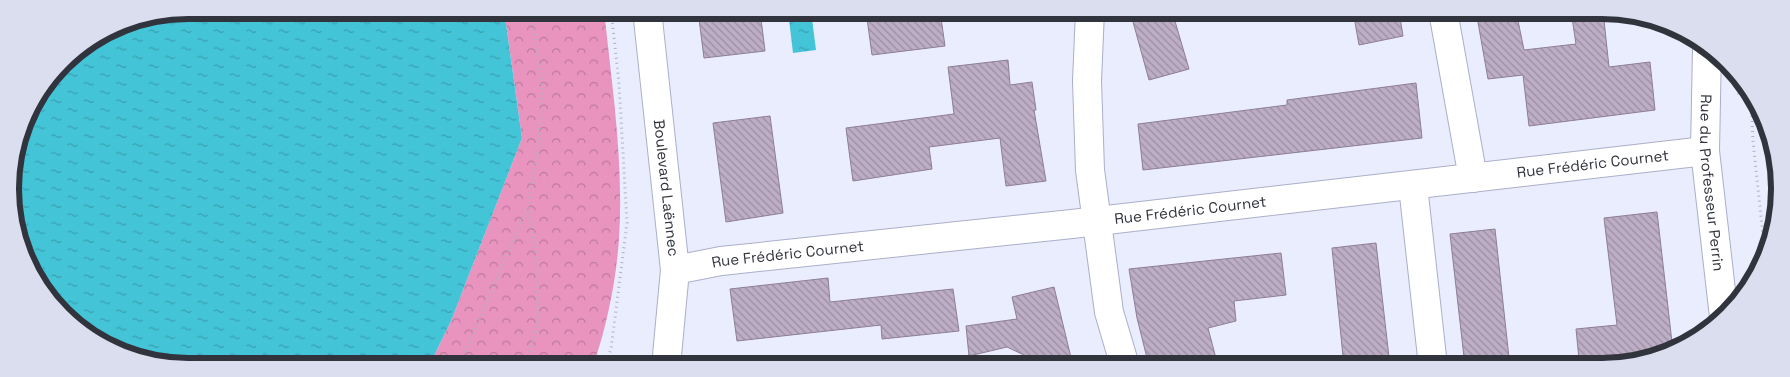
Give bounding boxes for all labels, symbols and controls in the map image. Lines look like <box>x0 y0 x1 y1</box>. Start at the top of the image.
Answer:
street label: Rue du Professeur Perrin <box>1696 94 1729 272</box>
street label: Boulevard Laënnec <box>650 118 683 257</box>
street label: Rue Frédéric Cournet <box>1516 145 1670 182</box>
street label: Rue Frédéric Cournet <box>1113 192 1268 228</box>
street label: Rue Frédéric Cournet <box>710 236 865 272</box>

